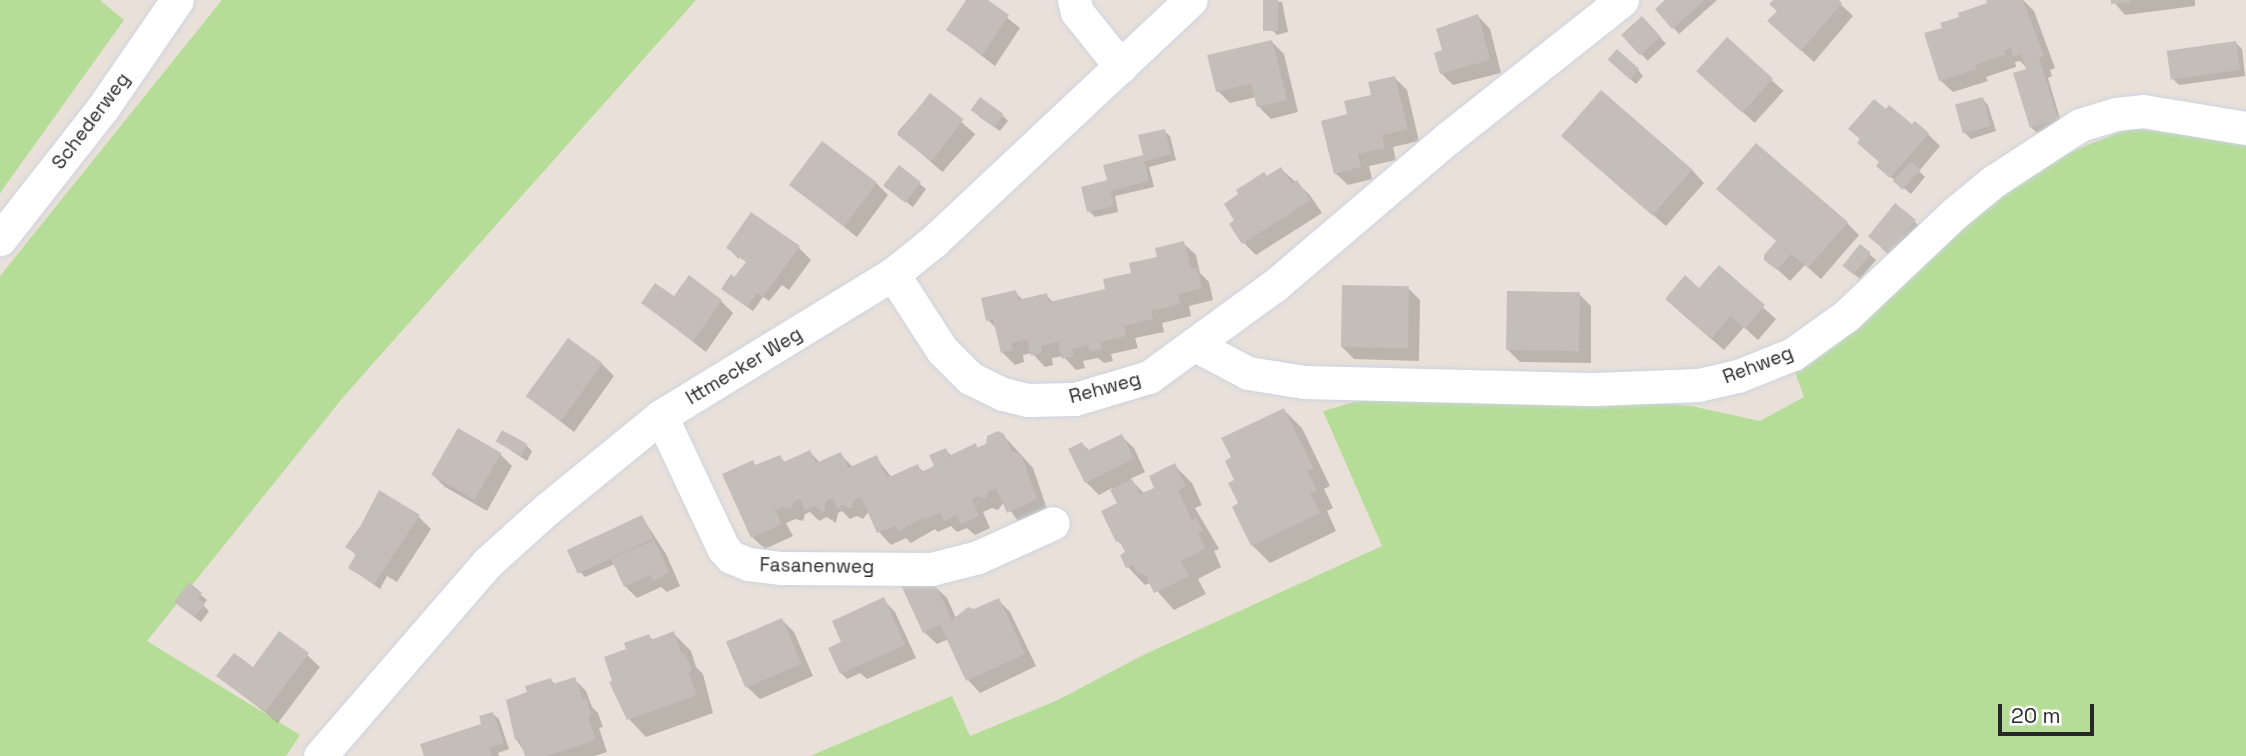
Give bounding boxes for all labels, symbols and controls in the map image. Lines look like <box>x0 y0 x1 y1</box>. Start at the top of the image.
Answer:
street label: Schederweg <box>47 68 135 174</box>
street label: Ittmecker Weg <box>682 322 806 410</box>
street label: Rehweg <box>1720 341 1796 389</box>
street label: Rehweg <box>1067 368 1143 408</box>
street label: Fasanenweg <box>759 554 875 578</box>
scale bar <box>2001 690 2097 734</box>
text: 20 m <box>2011 702 2061 729</box>

